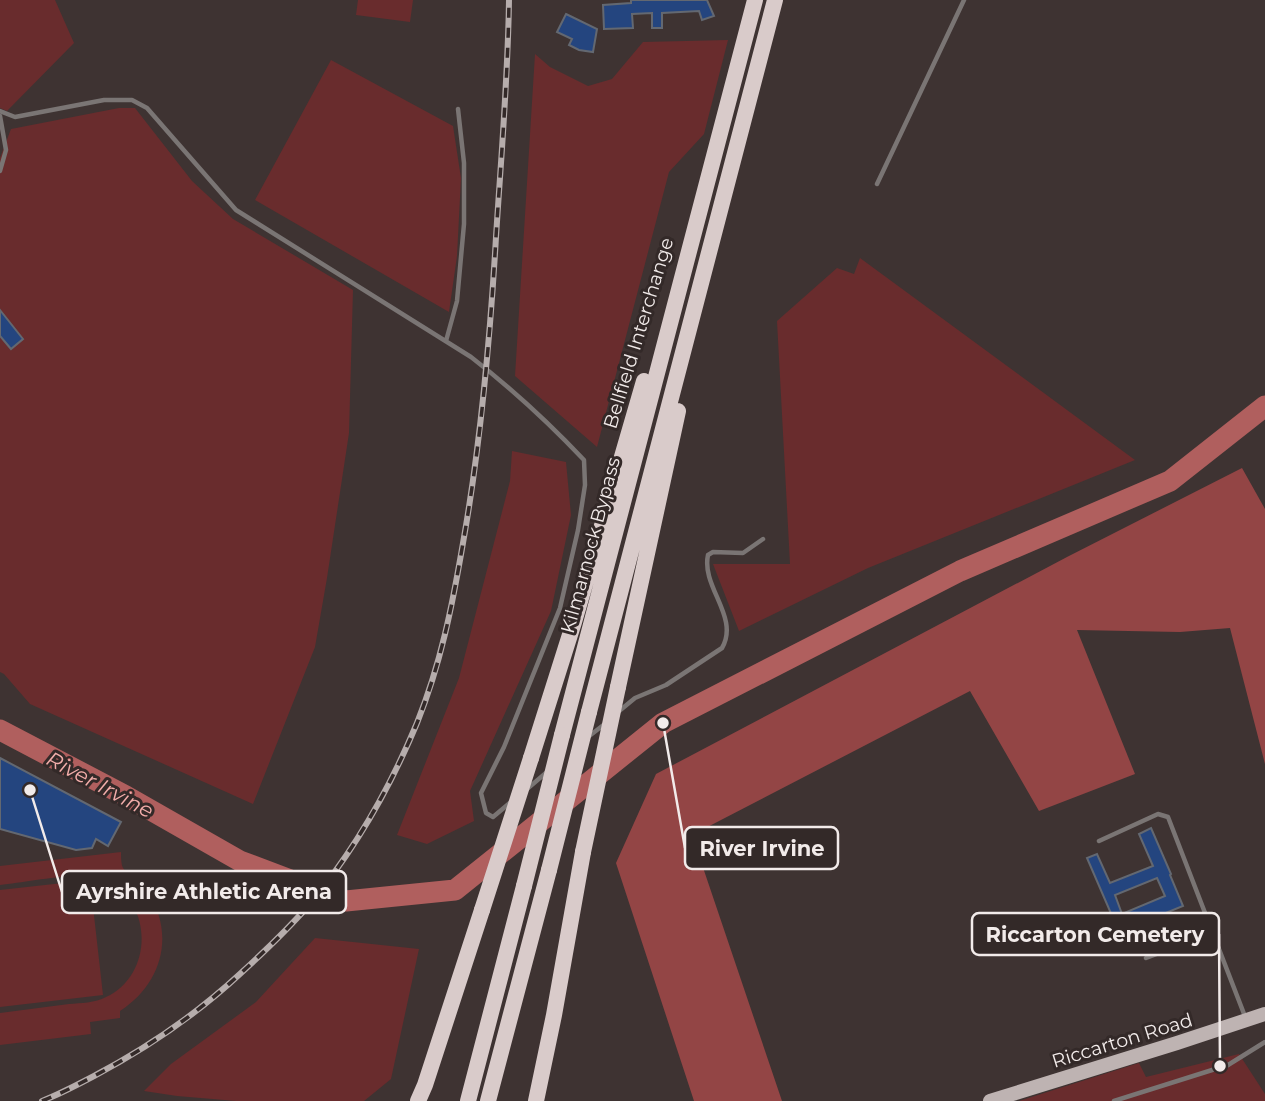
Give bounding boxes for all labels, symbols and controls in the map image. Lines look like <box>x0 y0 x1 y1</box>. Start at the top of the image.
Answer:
street label: Bellfield Interchange <box>598 235 679 431</box>
street label: Kilmarnock Bypass <box>556 455 625 636</box>
water label: River Irvine <box>42 746 158 823</box>
callout: River Irvine <box>685 827 838 869</box>
text: River Irvine <box>699 836 825 861</box>
callout: Ayrshire Athletic Arena <box>62 871 346 913</box>
text: Ayrshire Athletic Arena <box>75 879 332 904</box>
callout: Riccarton Cemetery <box>972 913 1219 955</box>
text: Riccarton Cemetery <box>986 922 1205 947</box>
street label: Riccarton Road <box>1049 1008 1195 1073</box>

